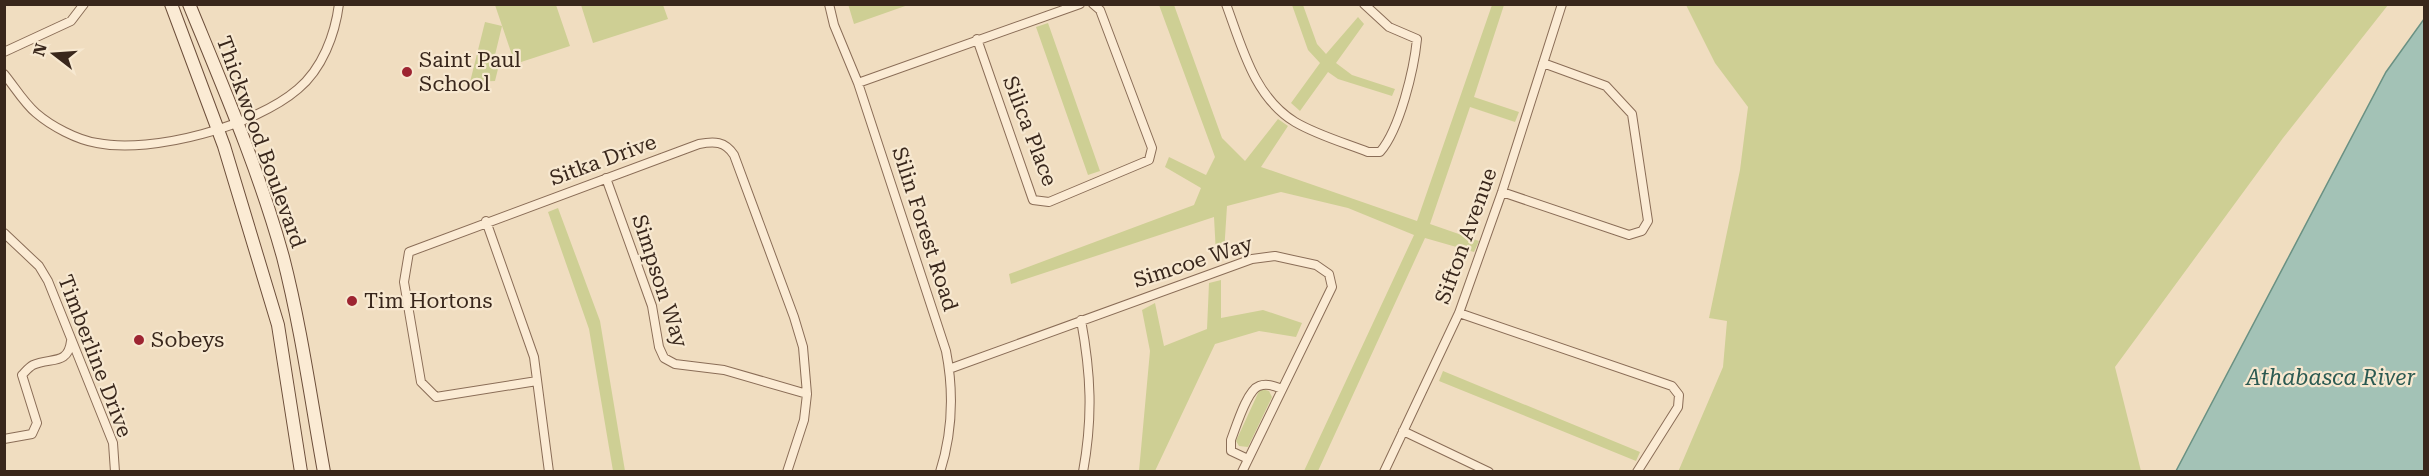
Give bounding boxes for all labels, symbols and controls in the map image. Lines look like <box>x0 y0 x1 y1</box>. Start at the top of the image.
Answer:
north arrow <box>24 24 84 84</box>
street label: Thickwood Boulevard <box>211 33 311 252</box>
text: N <box>29 41 51 58</box>
place label: Saint Paul School <box>419 48 521 96</box>
marker: Saint Paul School <box>400 65 414 79</box>
street label: Silica Place <box>998 73 1062 189</box>
street label: Sitka Drive <box>546 130 660 190</box>
street label: Silin Forest Road <box>887 144 963 315</box>
street label: Sifton Avenue <box>1430 165 1502 307</box>
street label: Simpson Way <box>627 212 693 351</box>
street label: Simcoe Way <box>1130 231 1256 293</box>
street label: Timberline Drive <box>53 272 137 440</box>
place label: Tim Hortons <box>364 289 492 313</box>
marker: Tim Hortons <box>345 294 359 308</box>
place label: Sobeys <box>151 328 224 352</box>
marker: Sobeys <box>132 333 146 347</box>
water label: Athabasca River <box>2244 365 2416 390</box>

